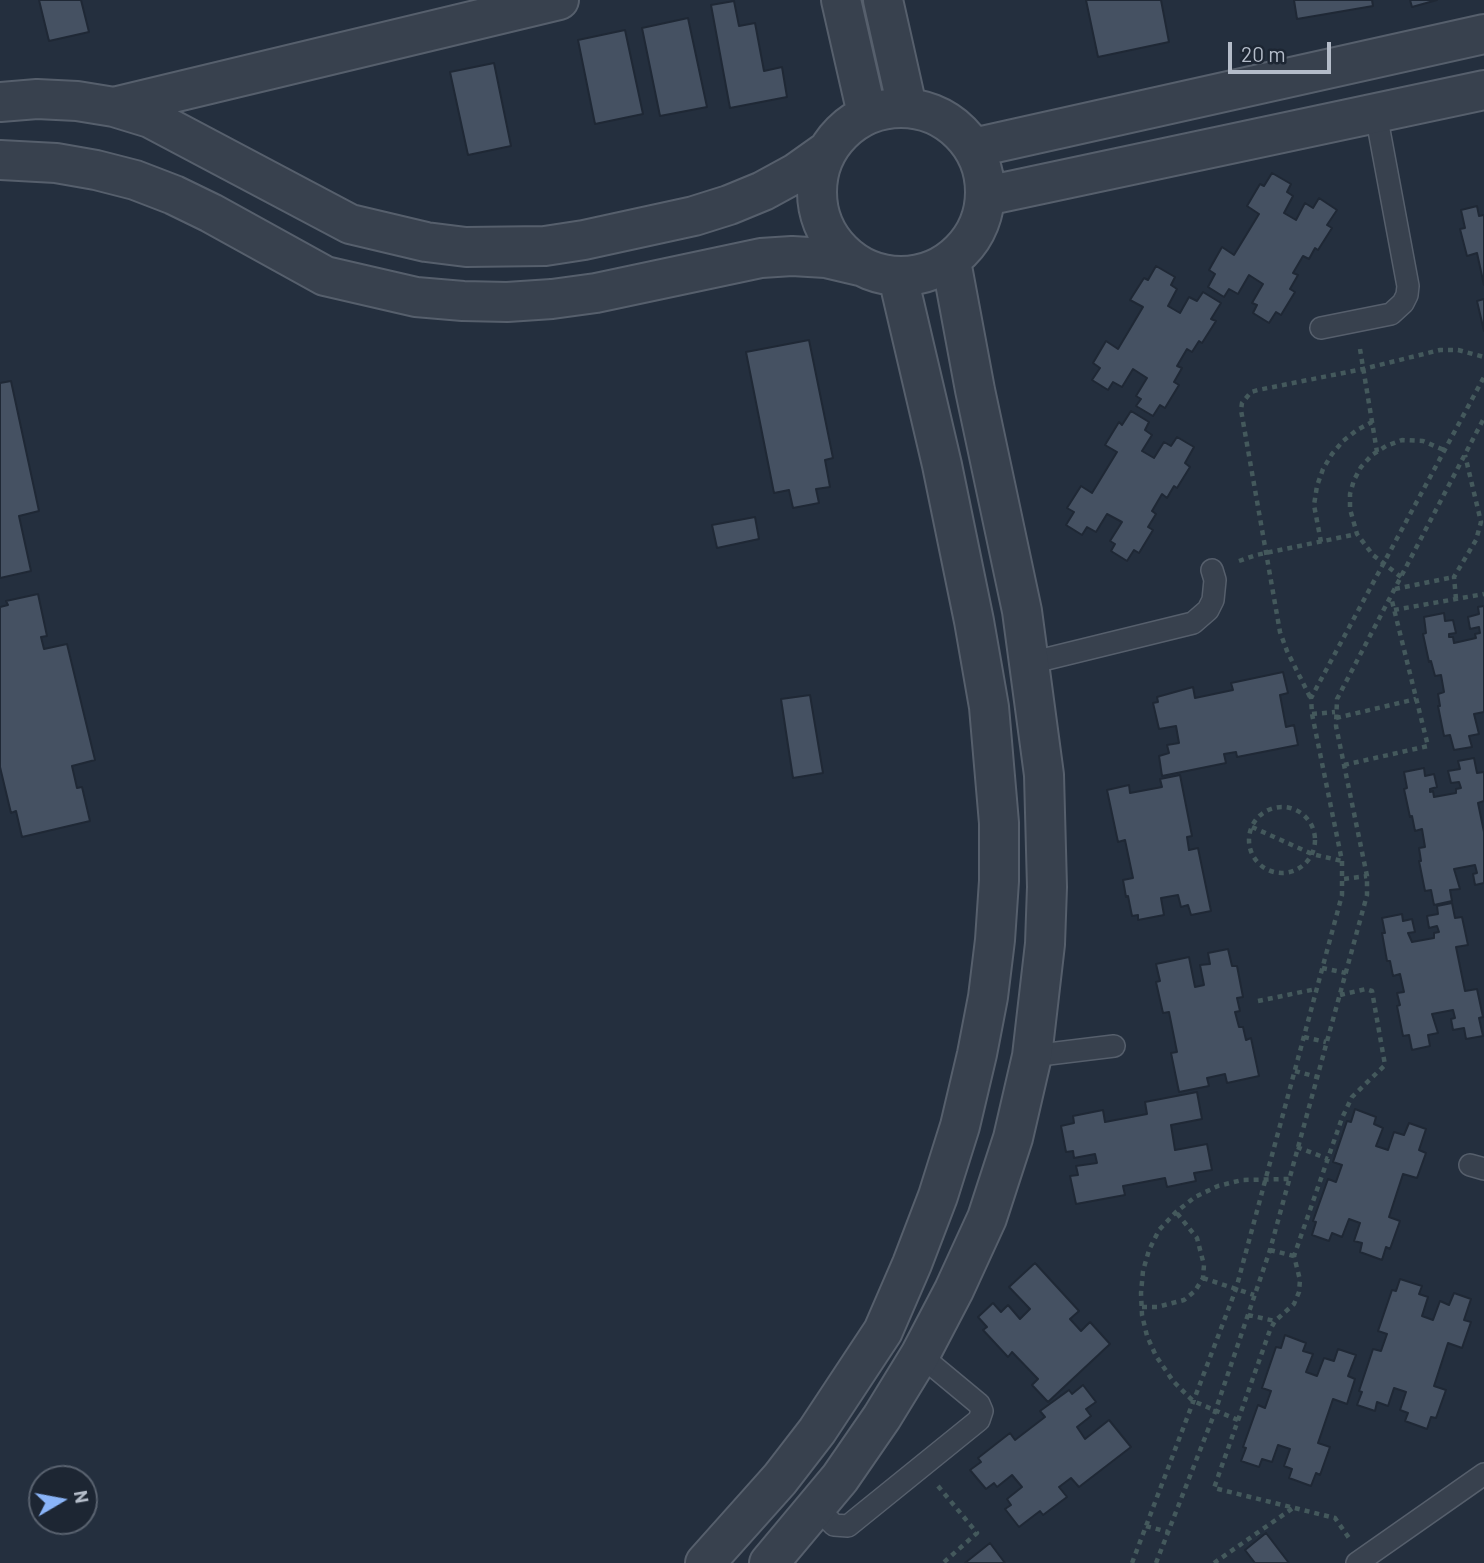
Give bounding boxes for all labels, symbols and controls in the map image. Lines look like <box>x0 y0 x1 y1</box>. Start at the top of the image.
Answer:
scale bar <box>1232 28 1335 72</box>
text: 20 m <box>1241 41 1286 66</box>
north arrow <box>28 1465 98 1535</box>
text: N <box>70 1488 95 1505</box>

